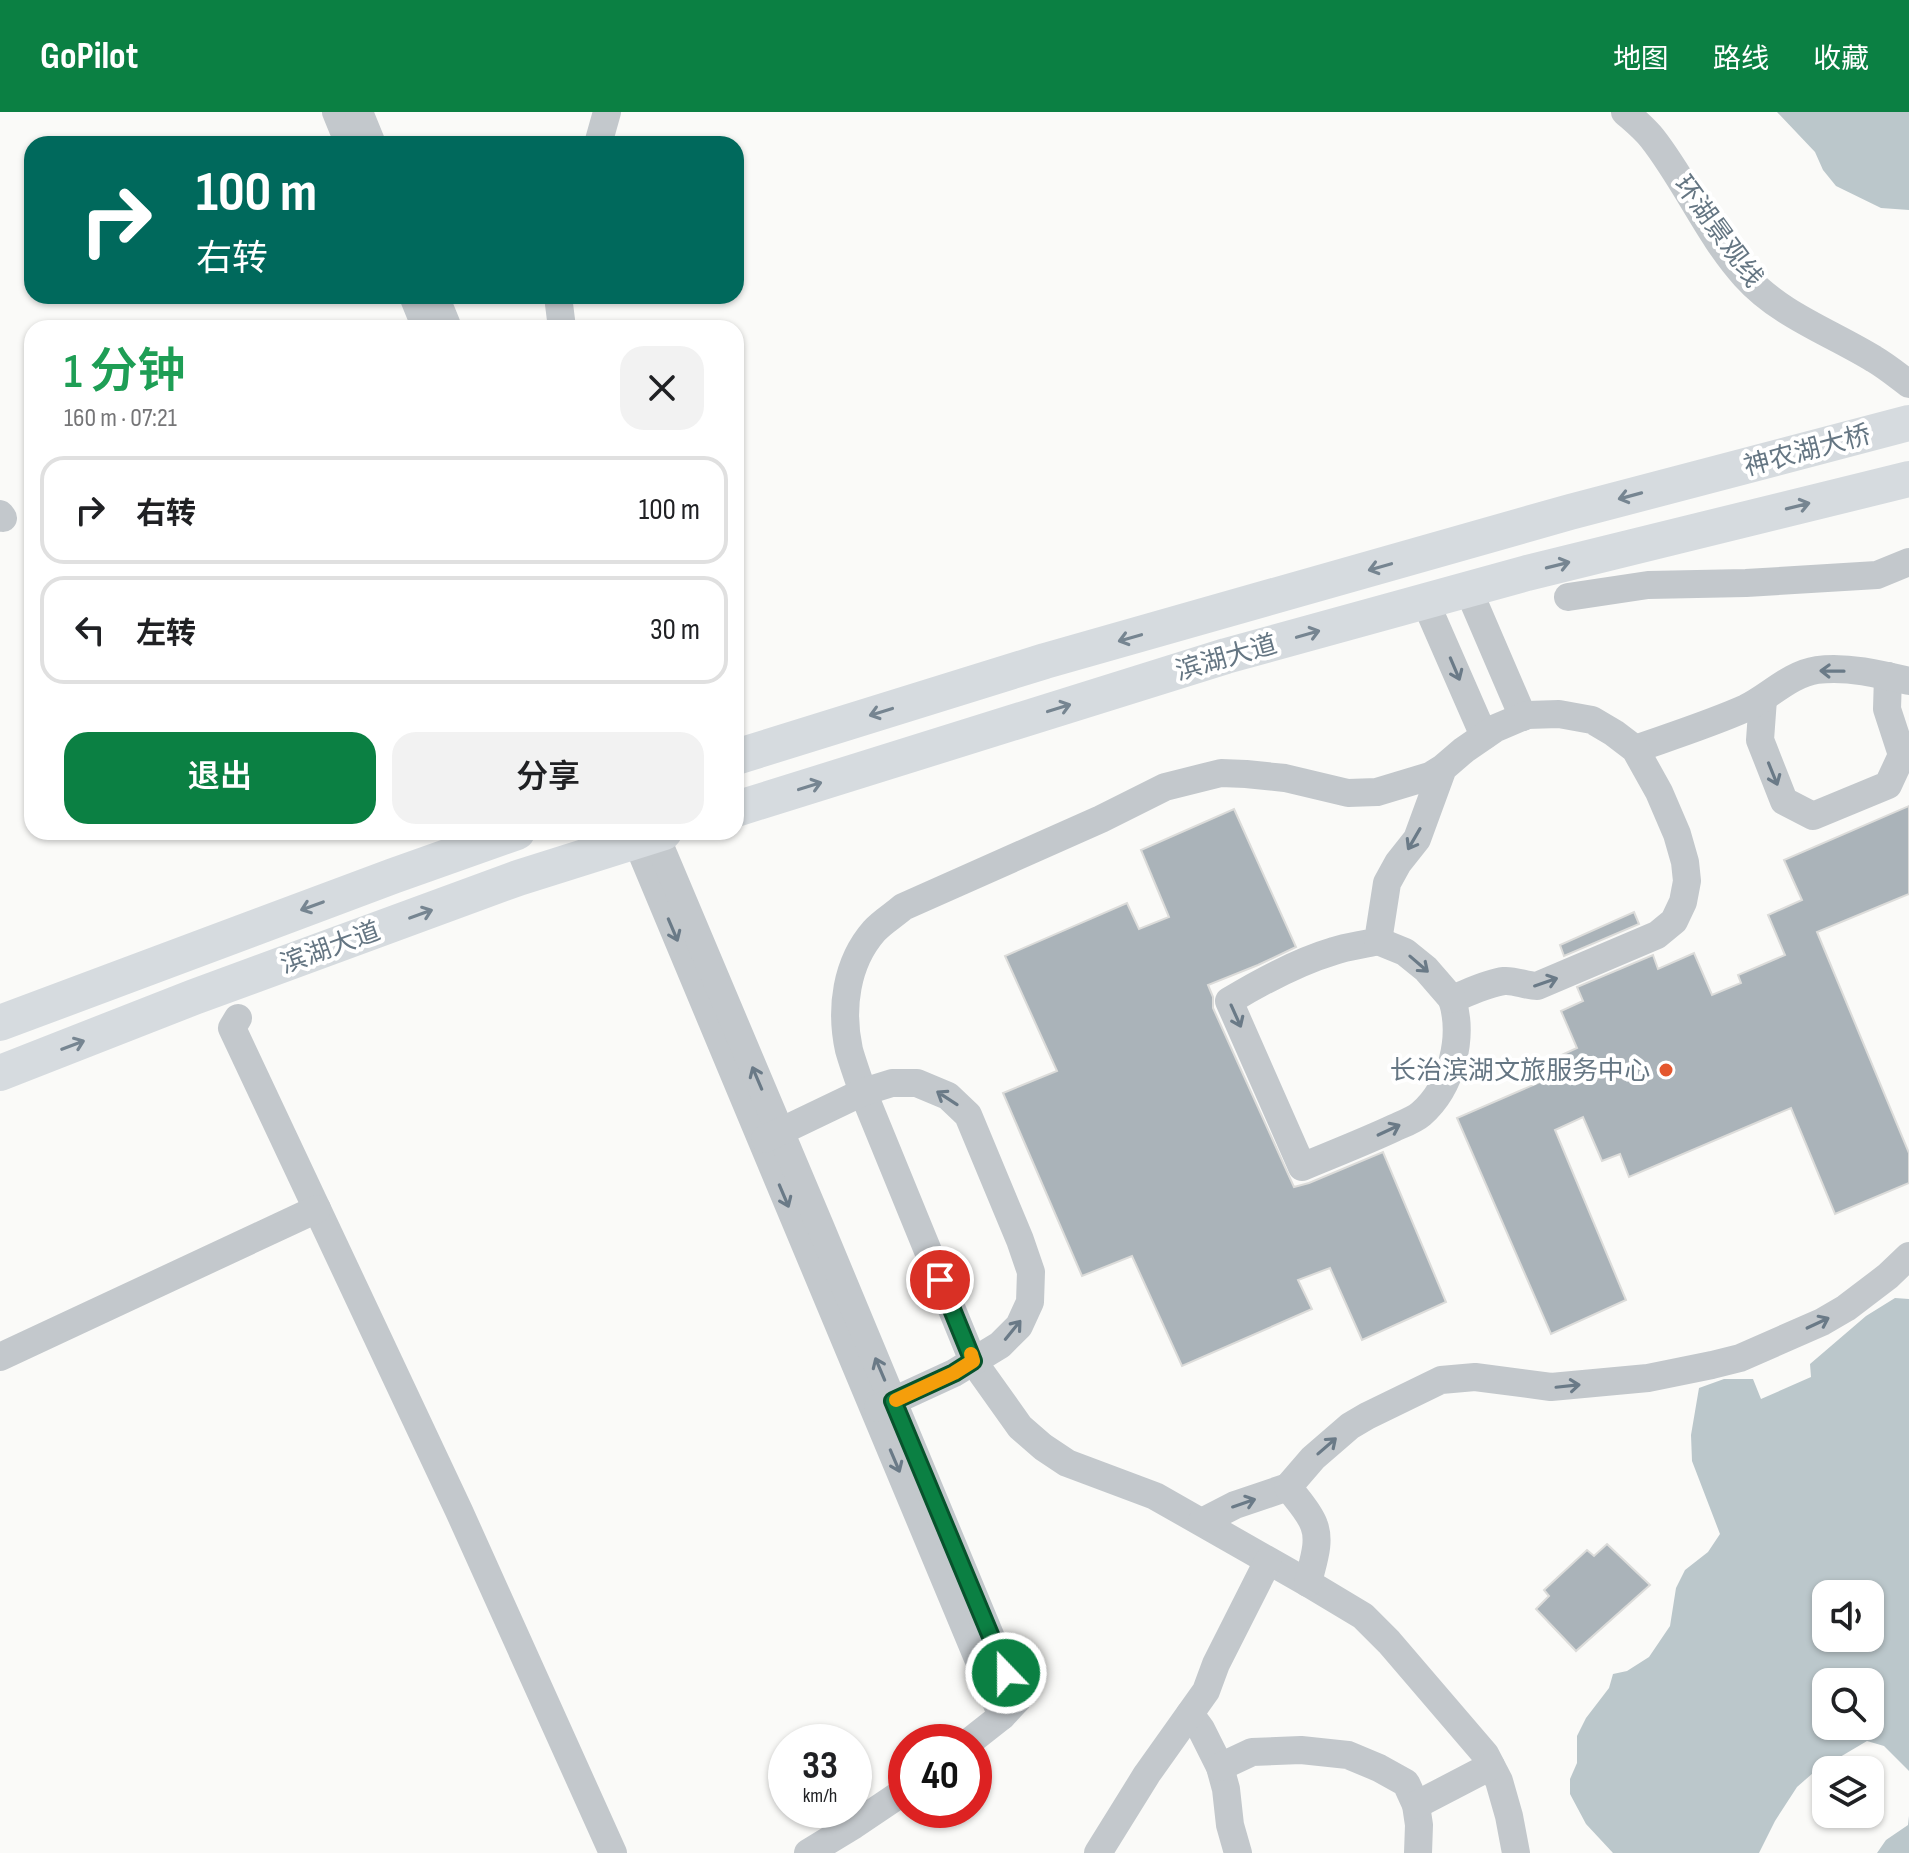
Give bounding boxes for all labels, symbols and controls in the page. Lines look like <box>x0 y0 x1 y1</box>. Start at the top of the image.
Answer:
text: GoPilot <box>40 34 138 79</box>
text: 地图 <box>1613 43 1669 76</box>
text: 路线 <box>1713 43 1769 76</box>
text: 收藏 <box>1813 43 1869 76</box>
text: 100 m <box>196 160 317 227</box>
icon: right <box>64 168 168 272</box>
street label: 环湖景观线 <box>1667 170 1769 294</box>
text: 右转 <box>196 238 268 281</box>
text: 1 分钟 <box>64 344 186 401</box>
button: close <box>620 346 704 430</box>
text: 160 m · 07:21 <box>64 403 177 434</box>
street label: 神农湖大桥 <box>1741 420 1874 483</box>
icon: right <box>68 488 112 532</box>
one-way arrow <box>1618 490 1644 505</box>
text: 100 m <box>639 492 700 528</box>
text: 右转 <box>136 496 196 532</box>
one-way arrow <box>1785 498 1811 513</box>
one-way arrow <box>1545 557 1571 572</box>
one-way arrow <box>1368 560 1394 575</box>
icon: left <box>68 608 112 652</box>
text: 30 m <box>650 612 700 648</box>
text: 左转 <box>136 616 196 652</box>
one-way arrow <box>1294 625 1320 640</box>
street label: 滨湖大道 <box>1172 629 1281 688</box>
one-way arrow <box>1118 631 1144 646</box>
one-way arrow <box>1448 656 1463 680</box>
one-way arrow <box>1819 663 1846 678</box>
one-way arrow <box>1045 700 1071 715</box>
one-way arrow <box>869 706 894 721</box>
button: 退出 <box>64 732 376 824</box>
button: 分享 <box>392 732 704 824</box>
one-way arrow <box>1767 761 1782 786</box>
one-way arrow <box>797 778 823 793</box>
one-way arrow <box>1406 827 1422 850</box>
one-way arrow <box>300 900 325 914</box>
one-way arrow <box>408 906 433 920</box>
street label: 滨湖大道 <box>276 916 385 981</box>
one-way arrow <box>667 917 681 942</box>
one-way arrow <box>1409 955 1429 973</box>
one-way arrow <box>1533 973 1558 988</box>
one-way arrow <box>1230 1003 1245 1028</box>
one-way arrow <box>60 1037 85 1051</box>
place label: 长治滨湖文旅服务中心 <box>1390 1056 1650 1087</box>
marker: 长治滨湖文旅服务中心 <box>1657 1061 1675 1079</box>
one-way arrow <box>749 1066 764 1091</box>
one-way arrow <box>936 1090 958 1107</box>
one-way arrow <box>1377 1122 1401 1137</box>
one-way arrow <box>778 1183 793 1208</box>
pin <box>906 1246 974 1314</box>
icon: arrive <box>918 1258 962 1302</box>
one-way arrow <box>1805 1315 1829 1330</box>
one-way arrow <box>1004 1321 1022 1341</box>
one-way arrow <box>871 1357 886 1382</box>
one-way arrow <box>1554 1378 1581 1393</box>
one-way arrow <box>1317 1437 1337 1455</box>
one-way arrow <box>889 1448 904 1473</box>
one-way arrow <box>1231 1494 1256 1509</box>
map controls <box>1812 1580 1884 1828</box>
button: sound <box>1812 1580 1884 1652</box>
position arrow <box>964 1631 1048 1715</box>
button: search <box>1812 1668 1884 1740</box>
speed limit sign: 40 <box>888 1724 992 1828</box>
text: 33 <box>802 1742 838 1790</box>
button: layers <box>1812 1756 1884 1828</box>
text: km/h <box>803 1784 837 1808</box>

